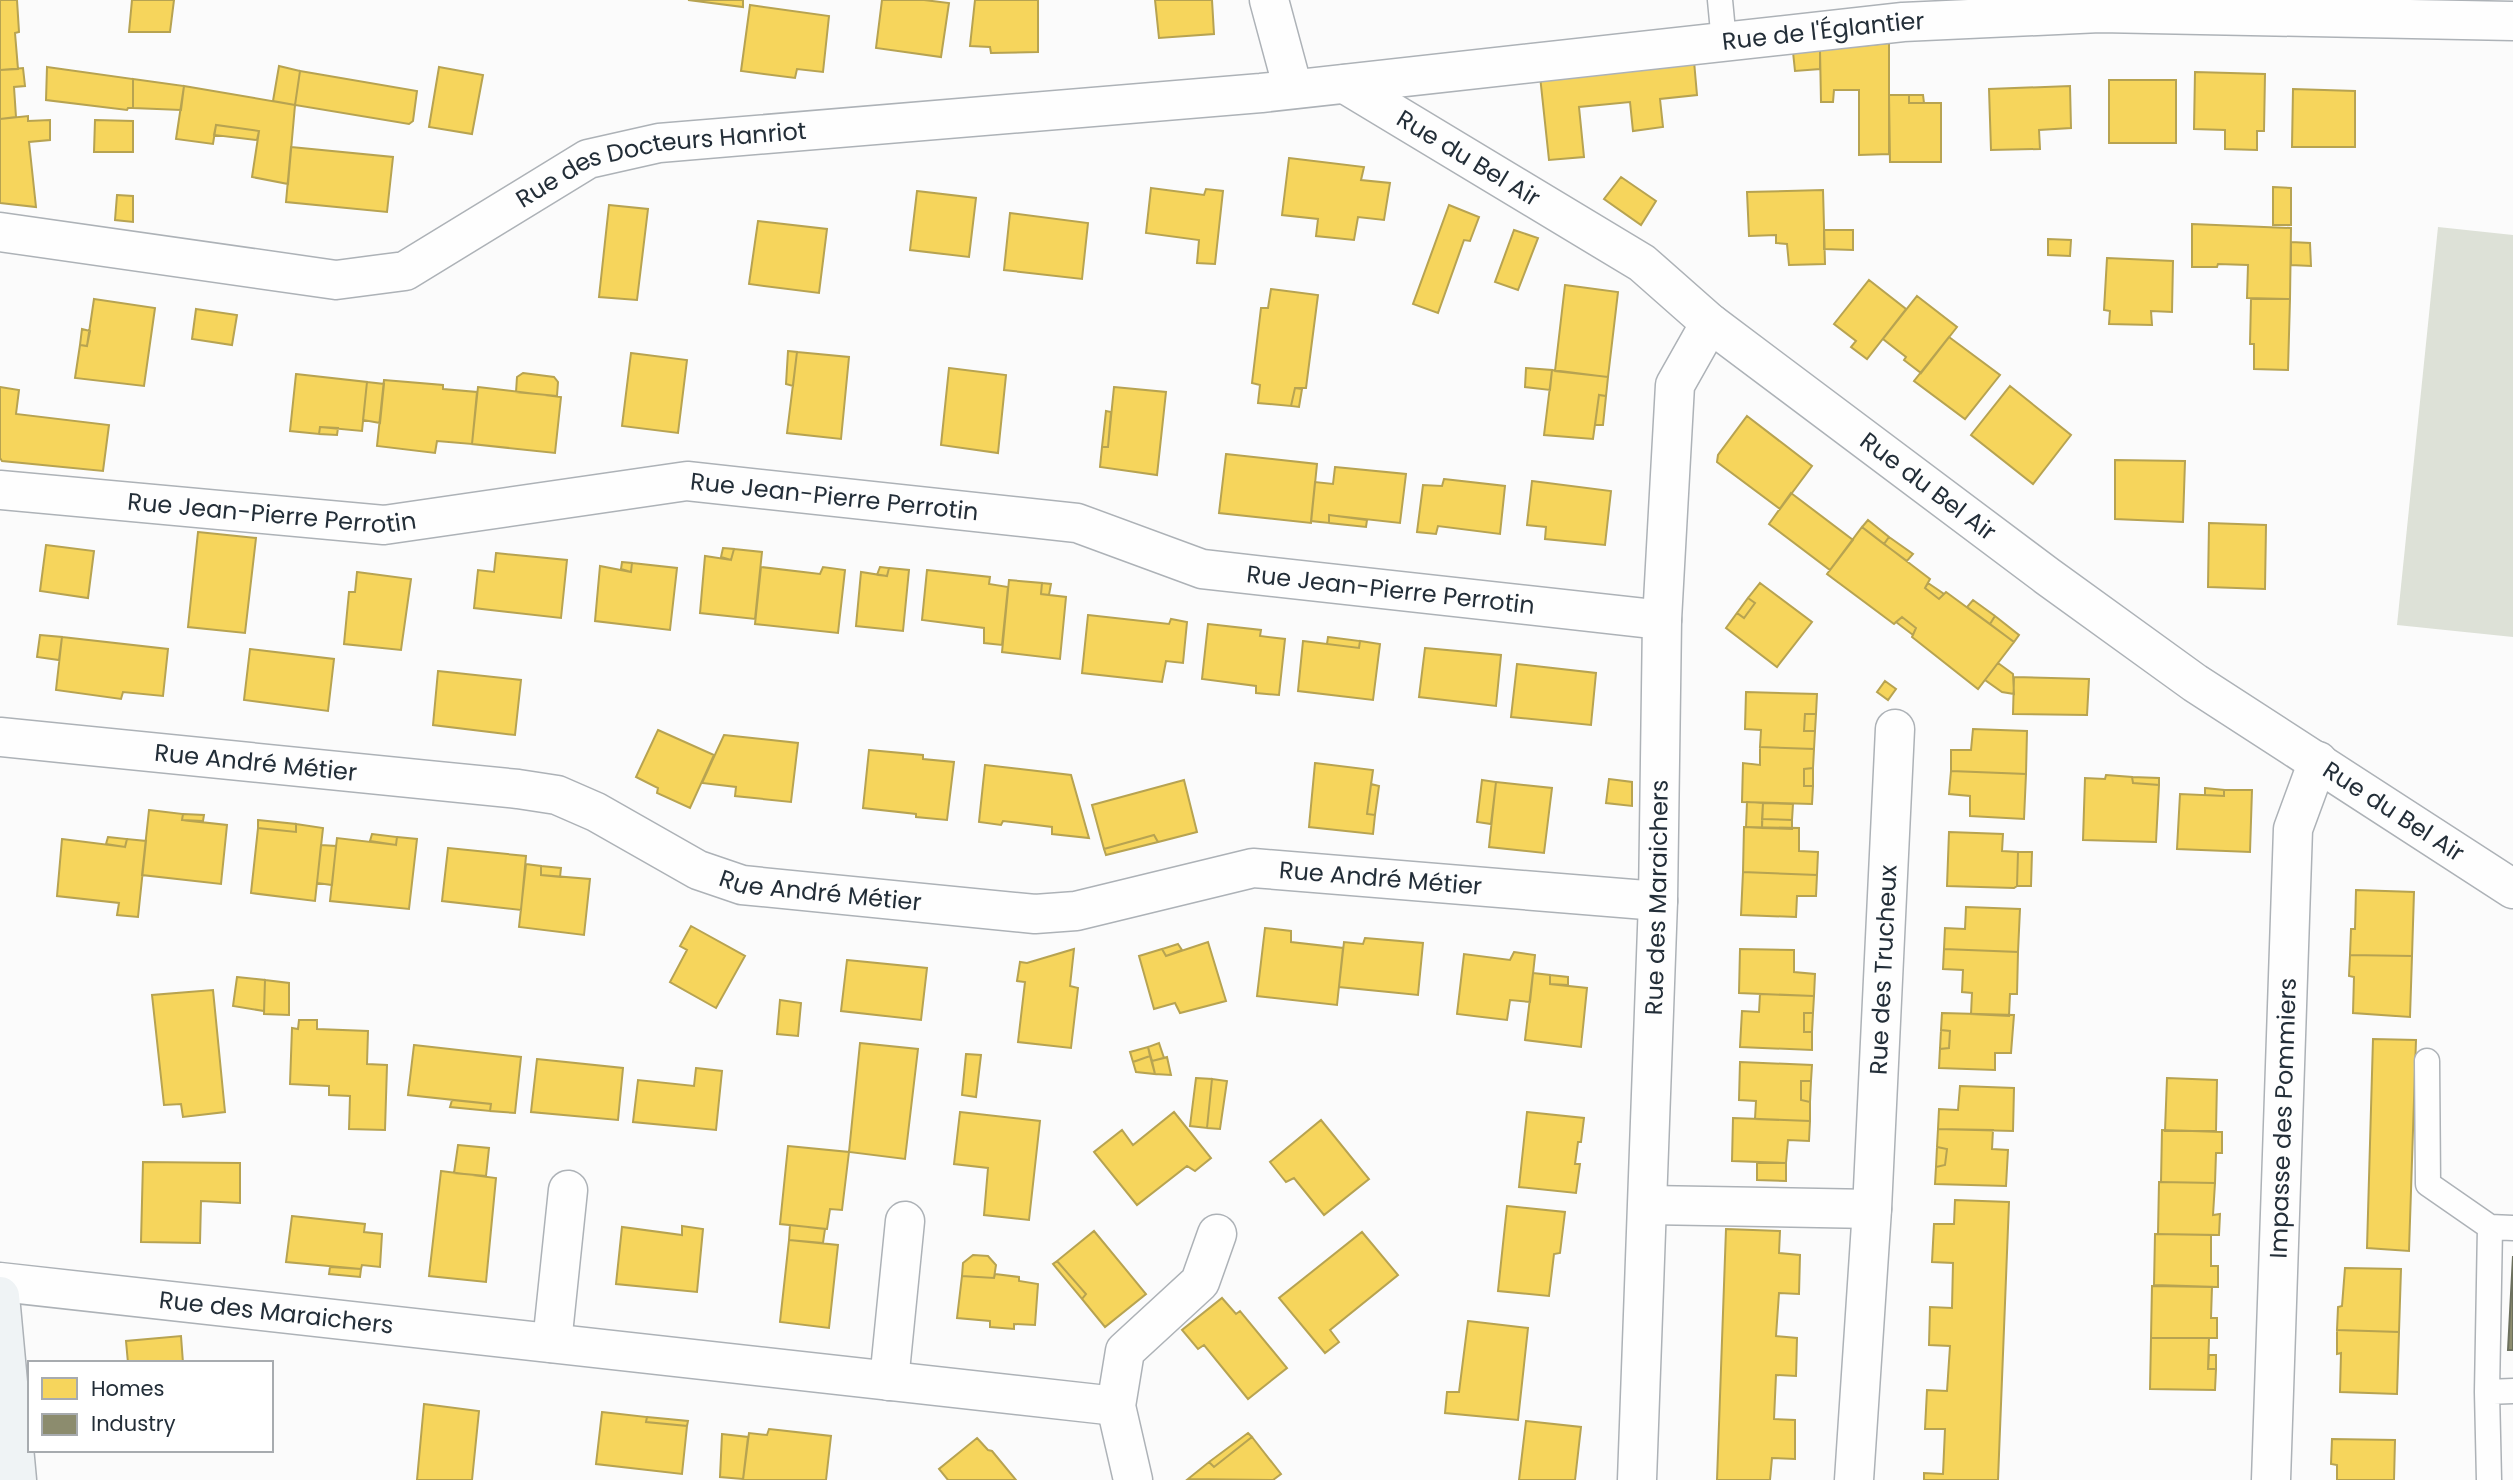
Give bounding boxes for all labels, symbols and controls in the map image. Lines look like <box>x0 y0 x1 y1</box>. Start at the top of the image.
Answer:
street label: Rue de l'Églantier <box>1720 4 1925 58</box>
street label: Rue du Bel Air <box>1391 102 1547 214</box>
street label: Rue des Docteurs Hanriot <box>509 114 808 215</box>
street label: Rue du Bel Air <box>1853 424 2003 548</box>
street label: Rue Jean-Pierre Perrotin <box>689 464 980 528</box>
street label: Rue Jean-Pierre Perrotin <box>126 485 418 541</box>
street label: Rue Jean-Pierre Perrotin <box>1245 557 1537 622</box>
street label: Rue André Métier <box>153 736 359 789</box>
street label: Rue du Bel Air <box>2317 753 2471 869</box>
street label: Rue des Maraichers <box>1637 779 1676 1016</box>
street label: Rue André Métier <box>1278 853 1483 903</box>
street label: Rue André Métier <box>715 861 923 919</box>
street label: Rue des Trucheux <box>1861 863 1904 1076</box>
street label: Impasse des Pommiers <box>2261 977 2304 1259</box>
street label: Rue des Maraichers <box>157 1283 395 1342</box>
legend <box>28 1361 273 1452</box>
text: Homes <box>91 1374 165 1403</box>
text: Industry <box>91 1409 176 1438</box>

